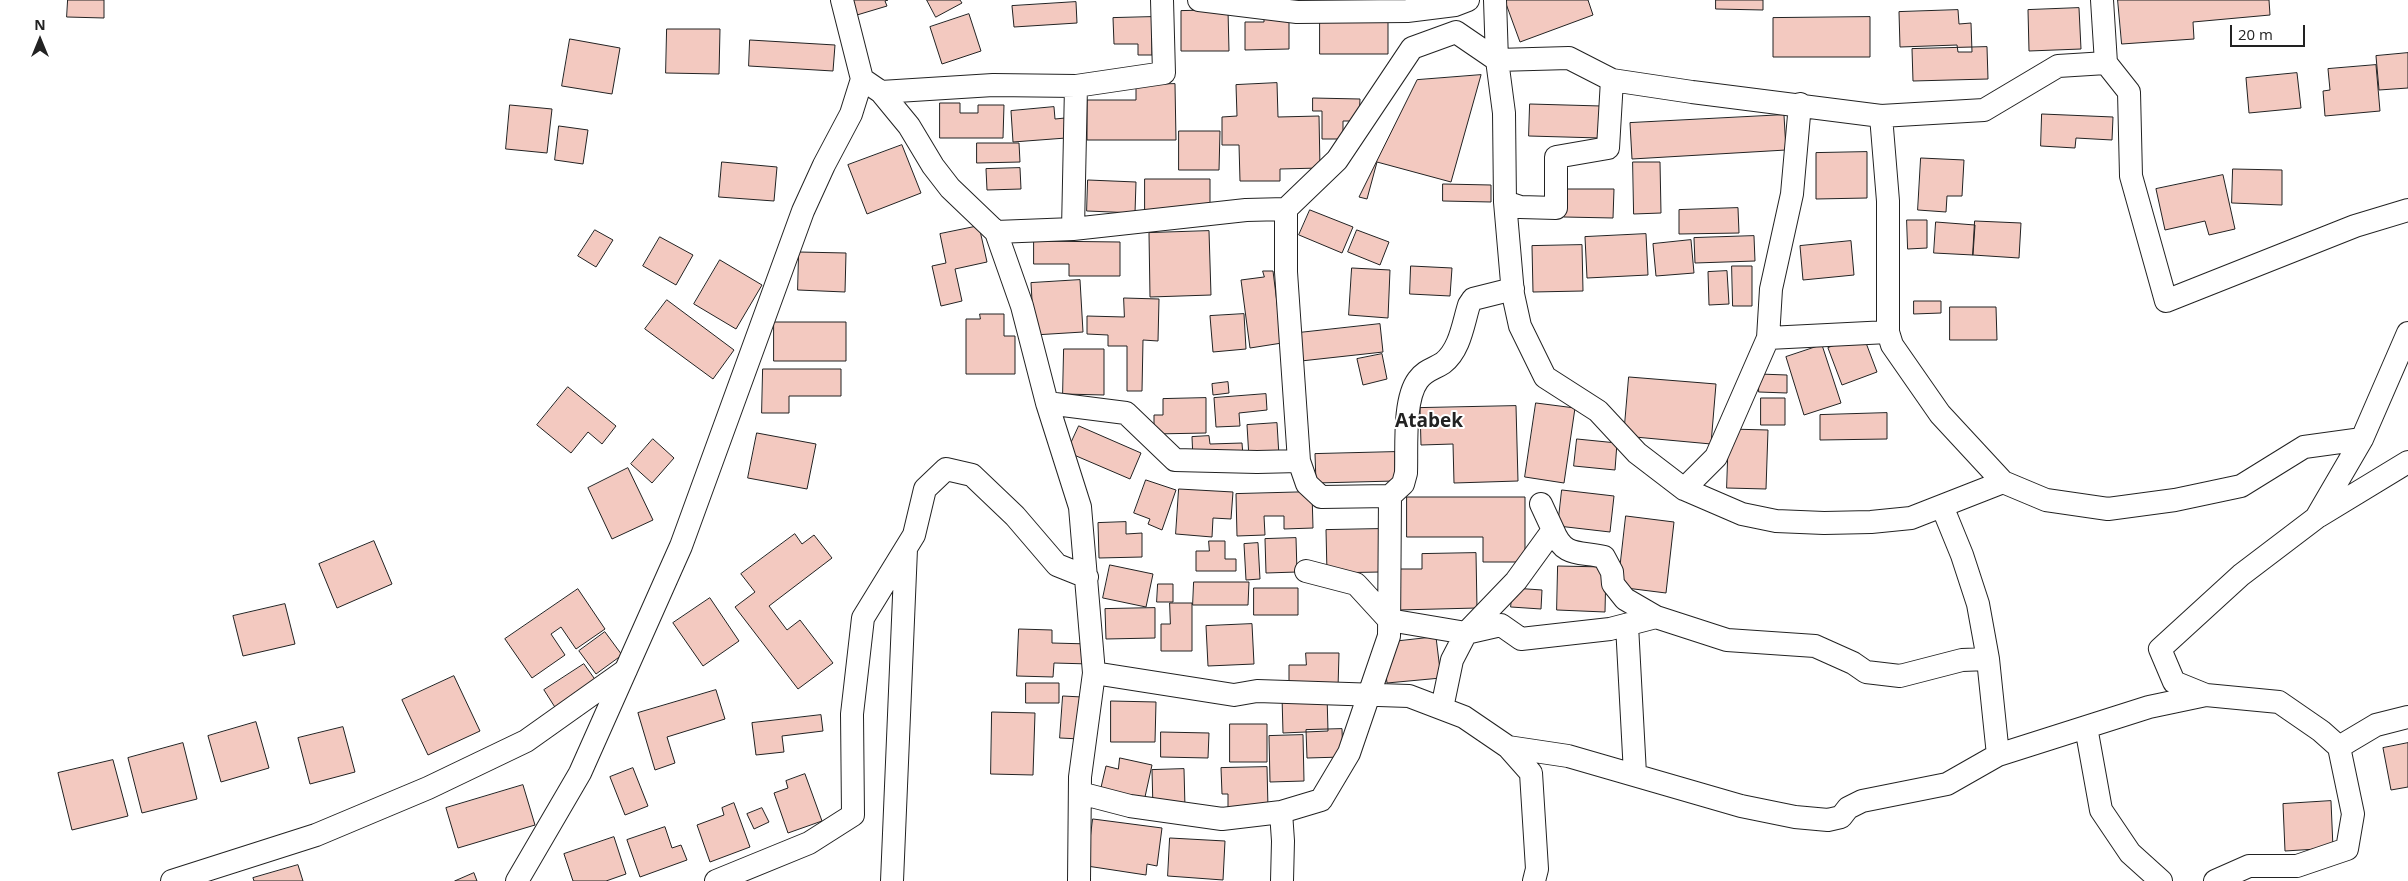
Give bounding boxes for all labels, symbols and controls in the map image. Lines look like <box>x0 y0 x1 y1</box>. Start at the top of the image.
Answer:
north arrow <box>15 15 65 65</box>
text: N <box>34 15 46 34</box>
scale bar <box>2233 15 2308 47</box>
text: 20 m <box>2238 24 2273 44</box>
district label: Atabek <box>1395 411 1463 433</box>

